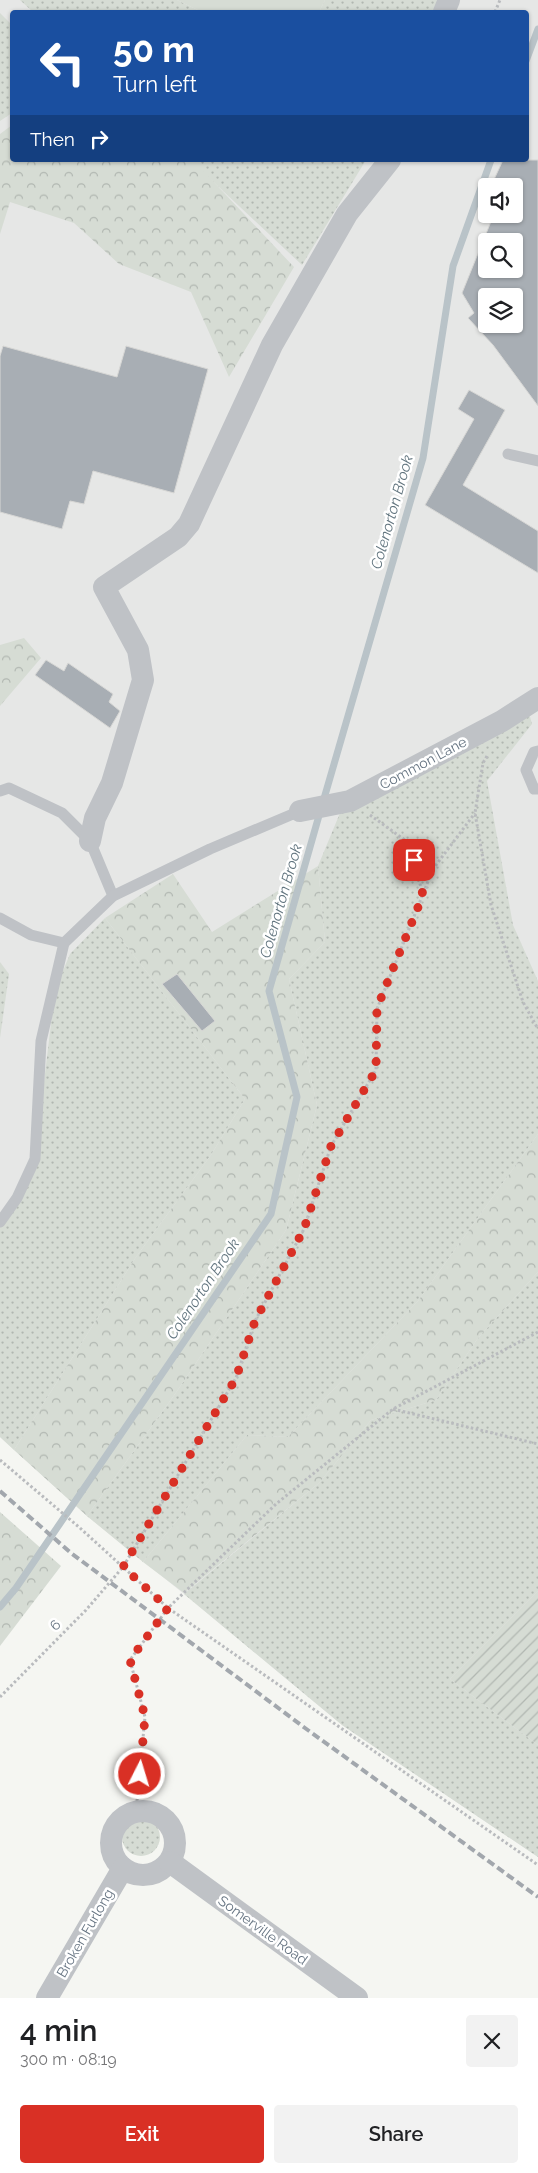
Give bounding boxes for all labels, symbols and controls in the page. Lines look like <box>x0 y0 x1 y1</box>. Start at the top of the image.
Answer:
text: 50 m <box>113 29 195 70</box>
icon: left <box>30 30 95 95</box>
text: Turn left <box>113 71 197 97</box>
icon: right <box>85 125 113 153</box>
text: Then <box>30 128 75 150</box>
map controls <box>478 178 523 333</box>
button: sound <box>478 178 523 223</box>
button: search <box>478 233 523 278</box>
button: layers <box>478 288 523 333</box>
water label: Colenorton Brook <box>367 453 417 571</box>
street label: Common Lane <box>377 733 469 793</box>
pin <box>393 839 435 881</box>
water label: Colenorton Brook <box>256 842 306 960</box>
icon: arrive <box>400 846 428 874</box>
water label: Colenorton Brook <box>163 1235 243 1343</box>
street label: 6 <box>46 1616 64 1634</box>
position arrow <box>113 1747 165 1799</box>
street label: Broken Furlong <box>53 1886 117 1980</box>
street label: Somerville Road <box>215 1892 311 1968</box>
text: 4 min <box>20 2013 97 2048</box>
button: close <box>466 2015 518 2067</box>
text: 300 m · 08:19 <box>20 2050 117 2069</box>
button: Exit <box>20 2105 264 2163</box>
button: Share <box>274 2105 518 2163</box>

